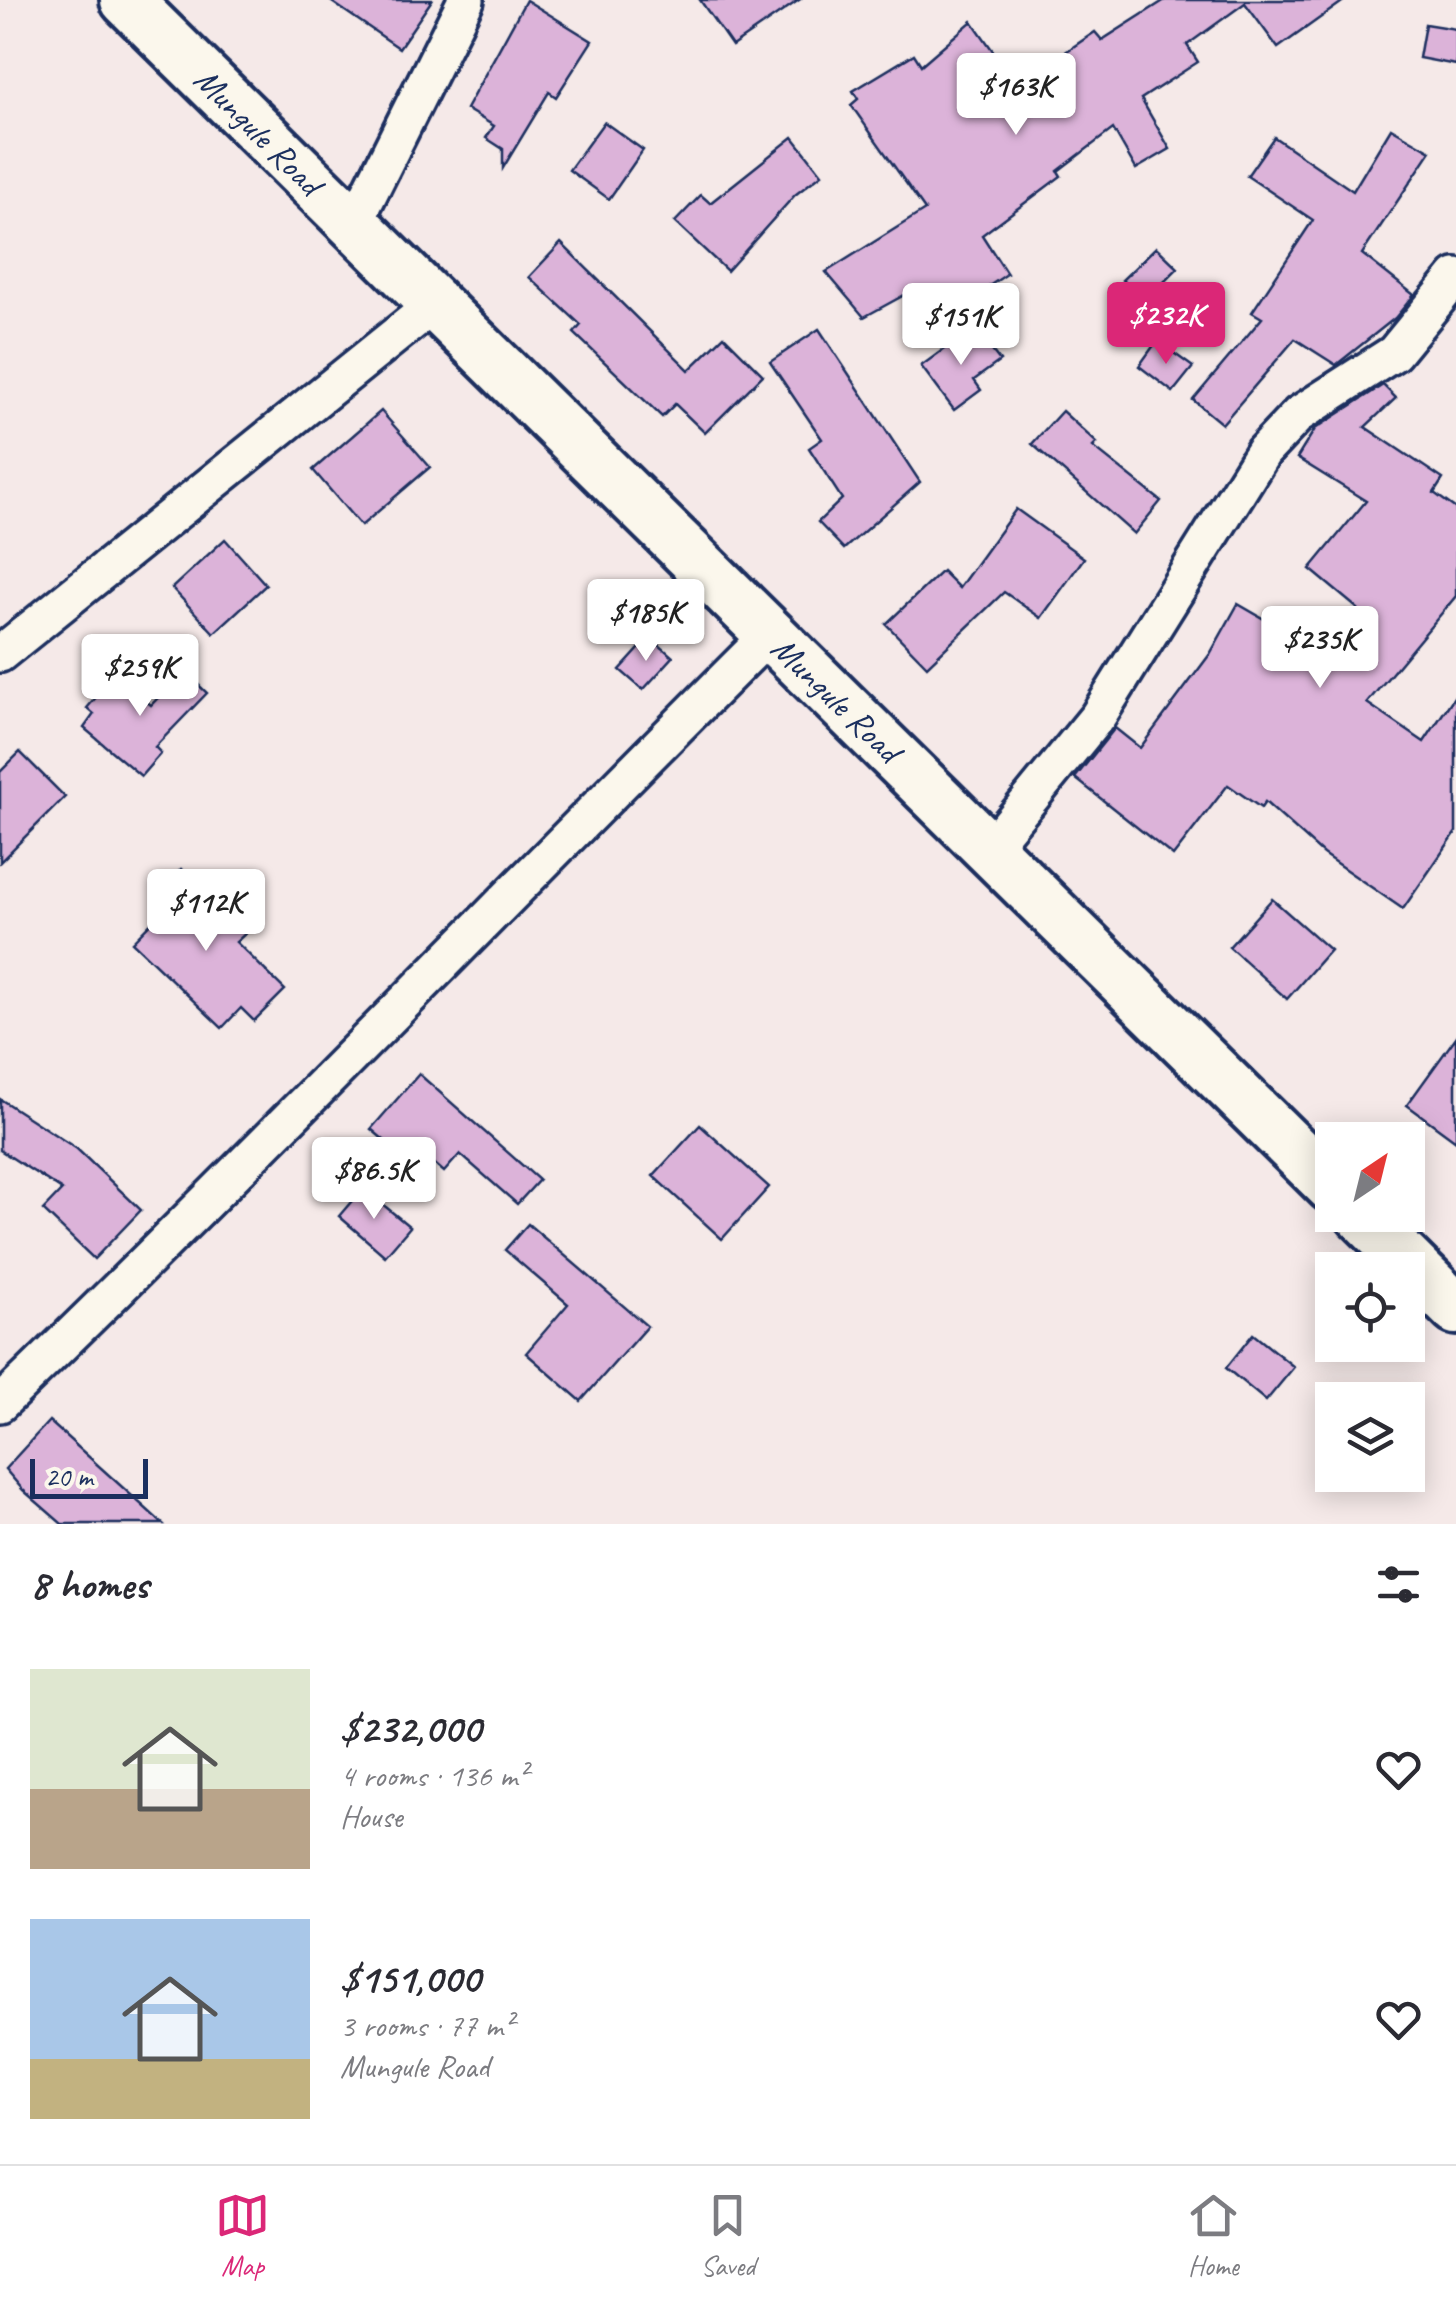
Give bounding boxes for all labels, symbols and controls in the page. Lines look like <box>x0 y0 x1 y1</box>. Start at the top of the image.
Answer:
pin: $163K <box>946 53 1086 138</box>
street label: Mungule Road <box>184 57 335 208</box>
text: $163K <box>979 65 1053 106</box>
pin: $232K <box>1096 282 1236 367</box>
pin: $151K <box>891 283 1031 368</box>
text: $232K <box>1129 294 1203 335</box>
text: $151K <box>924 295 998 336</box>
pin: $185K <box>576 579 716 664</box>
text: $185K <box>609 591 683 632</box>
pin: $235K <box>1250 606 1390 691</box>
text: $235K <box>1283 618 1357 659</box>
street label: Mungule Road <box>762 626 914 776</box>
pin: $259K <box>70 634 210 719</box>
text: $259K <box>104 646 176 687</box>
pin: $112K <box>136 869 276 954</box>
text: $112K <box>169 881 243 922</box>
north arrow <box>1315 1122 1425 1232</box>
map controls <box>1315 1122 1425 1492</box>
pin: $86.5K <box>293 1137 455 1222</box>
text: $86.5K <box>334 1149 414 1190</box>
button: locate <box>1315 1252 1425 1362</box>
button: layers <box>1315 1382 1425 1492</box>
scale bar <box>30 1454 148 1498</box>
text: 20 m <box>45 1459 93 1494</box>
icon: filters <box>1371 1557 1426 1612</box>
text: 8 homes <box>30 1558 149 1611</box>
text: $232,000 <box>340 1702 481 1755</box>
icon: home <box>110 1709 230 1829</box>
icon: heart <box>1371 1742 1426 1797</box>
text: 4 rooms · 136 m² <box>340 1755 527 1796</box>
text: House <box>340 1796 402 1837</box>
text: $151,000 <box>340 1952 480 2005</box>
icon: home <box>110 1959 230 2079</box>
icon: heart <box>1371 1992 1426 2047</box>
text: 3 rooms · 77 m² <box>340 2005 513 2046</box>
text: Mungule Road <box>340 2046 489 2087</box>
tab: Map <box>215 2188 270 2283</box>
tab: Saved <box>700 2188 755 2283</box>
tab: Home <box>1186 2188 1241 2283</box>

